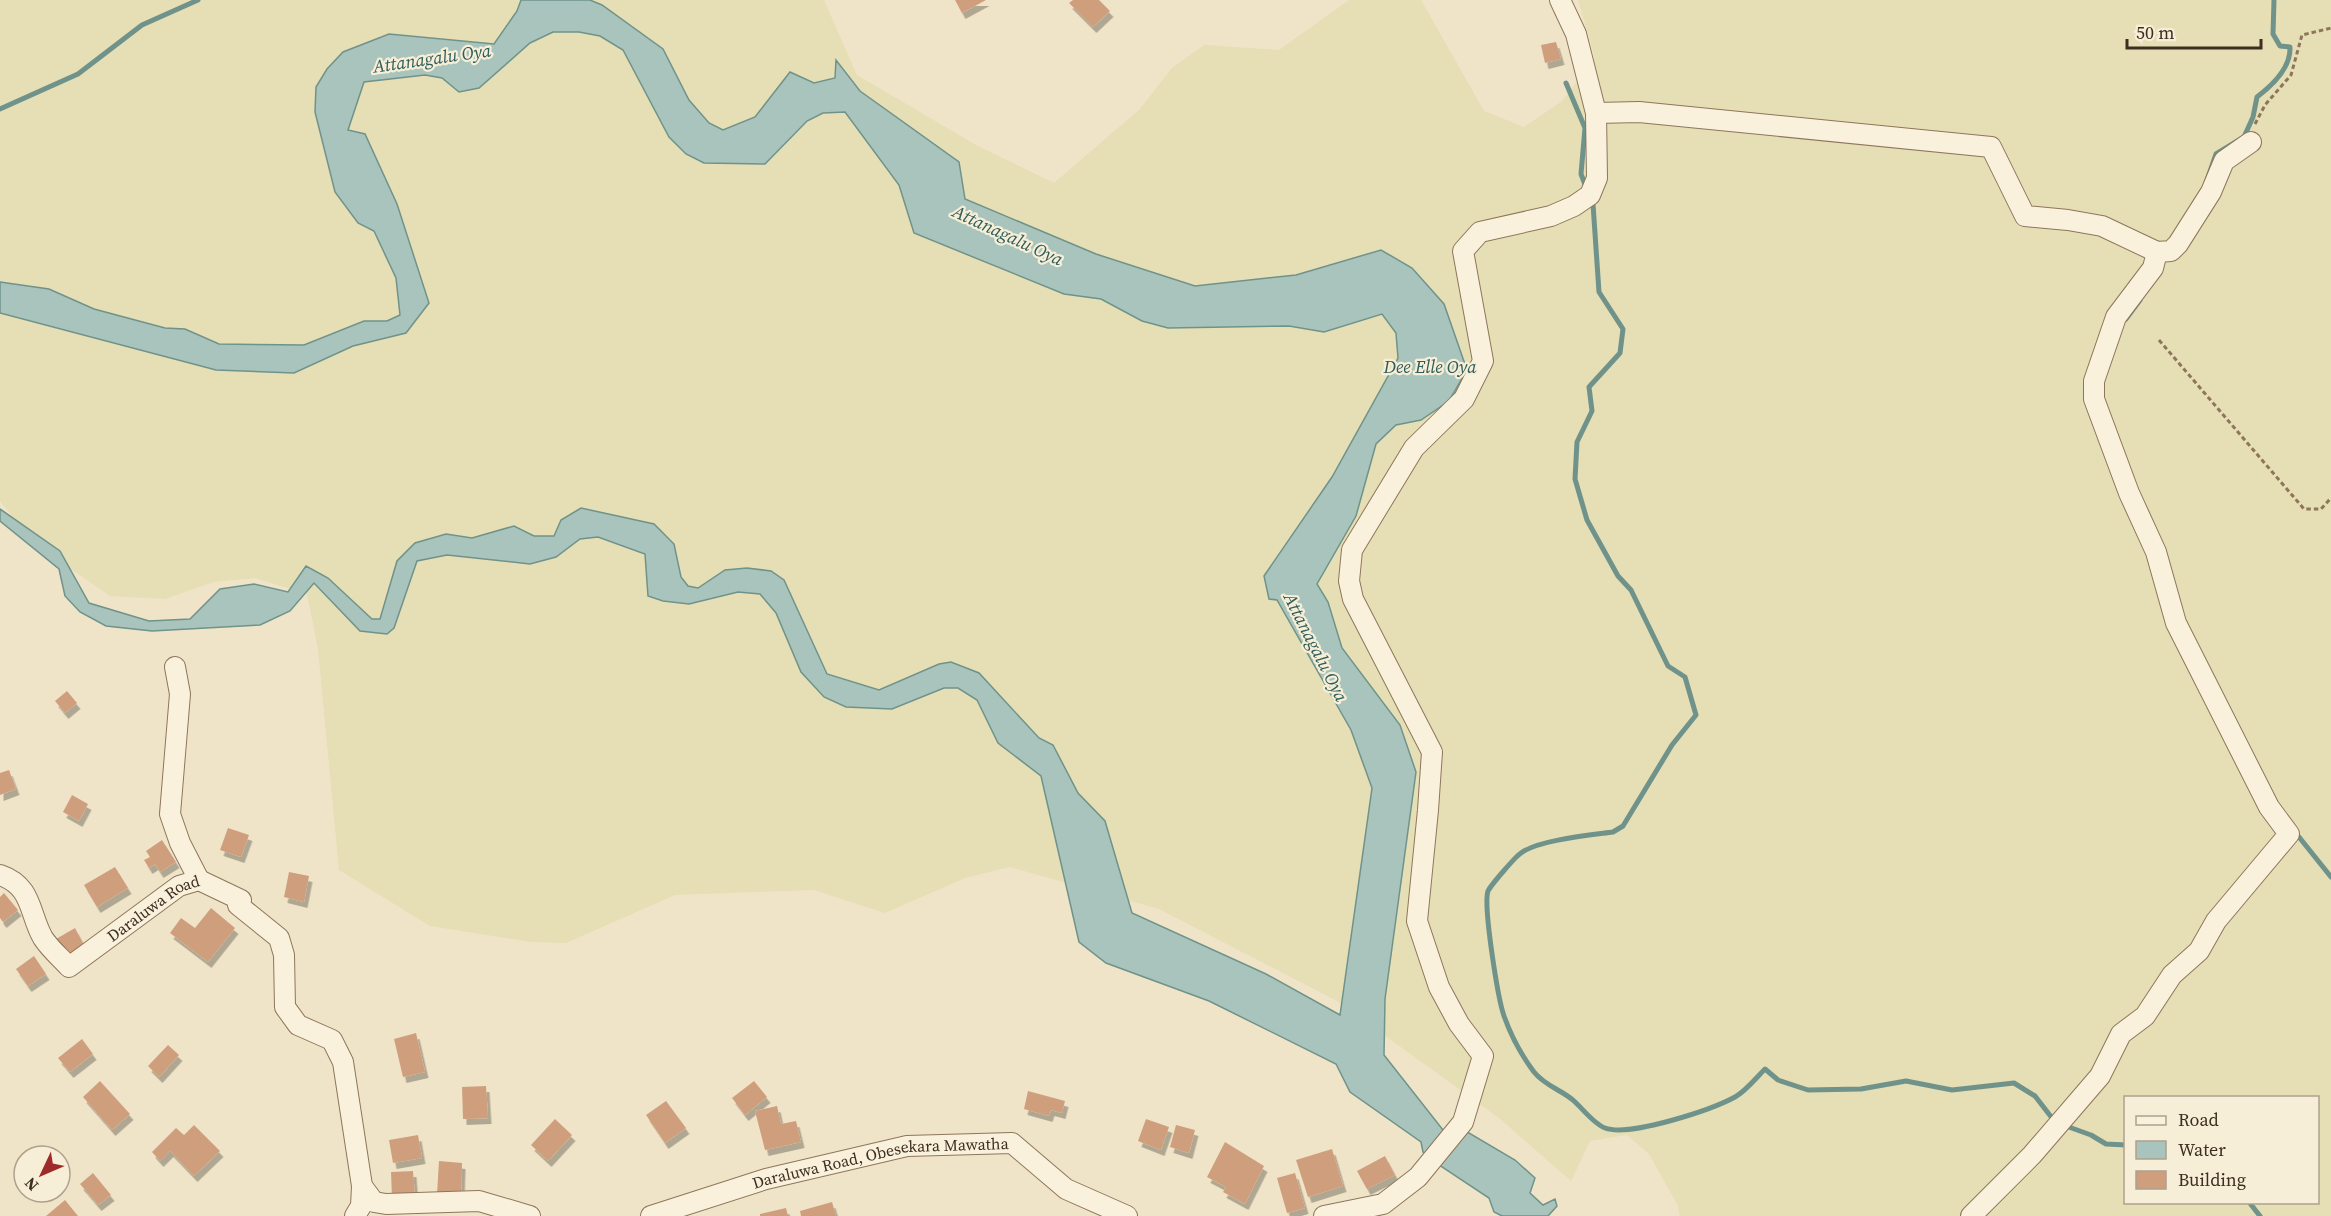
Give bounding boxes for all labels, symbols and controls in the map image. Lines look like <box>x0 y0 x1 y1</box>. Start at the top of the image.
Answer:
scale bar <box>2127 12 2260 50</box>
text: 50 m <box>2136 20 2174 45</box>
water label: Attanagalu Oya <box>370 37 493 79</box>
water label: Attanagalu Oya <box>948 198 1068 272</box>
water label: Dee Elle Oya <box>1382 354 1477 379</box>
water label: Attanagalu Oya <box>1277 587 1354 706</box>
street label: Daraluwa Road <box>102 869 202 947</box>
legend <box>2124 1096 2319 1204</box>
text: Road <box>2178 1107 2219 1132</box>
street label: Daraluwa Road, Obesekara Mawatha <box>749 1132 1010 1194</box>
text: Water <box>2178 1137 2226 1162</box>
north arrow <box>12 1144 72 1204</box>
text: Building <box>2178 1167 2246 1192</box>
text: N <box>19 1172 43 1196</box>

